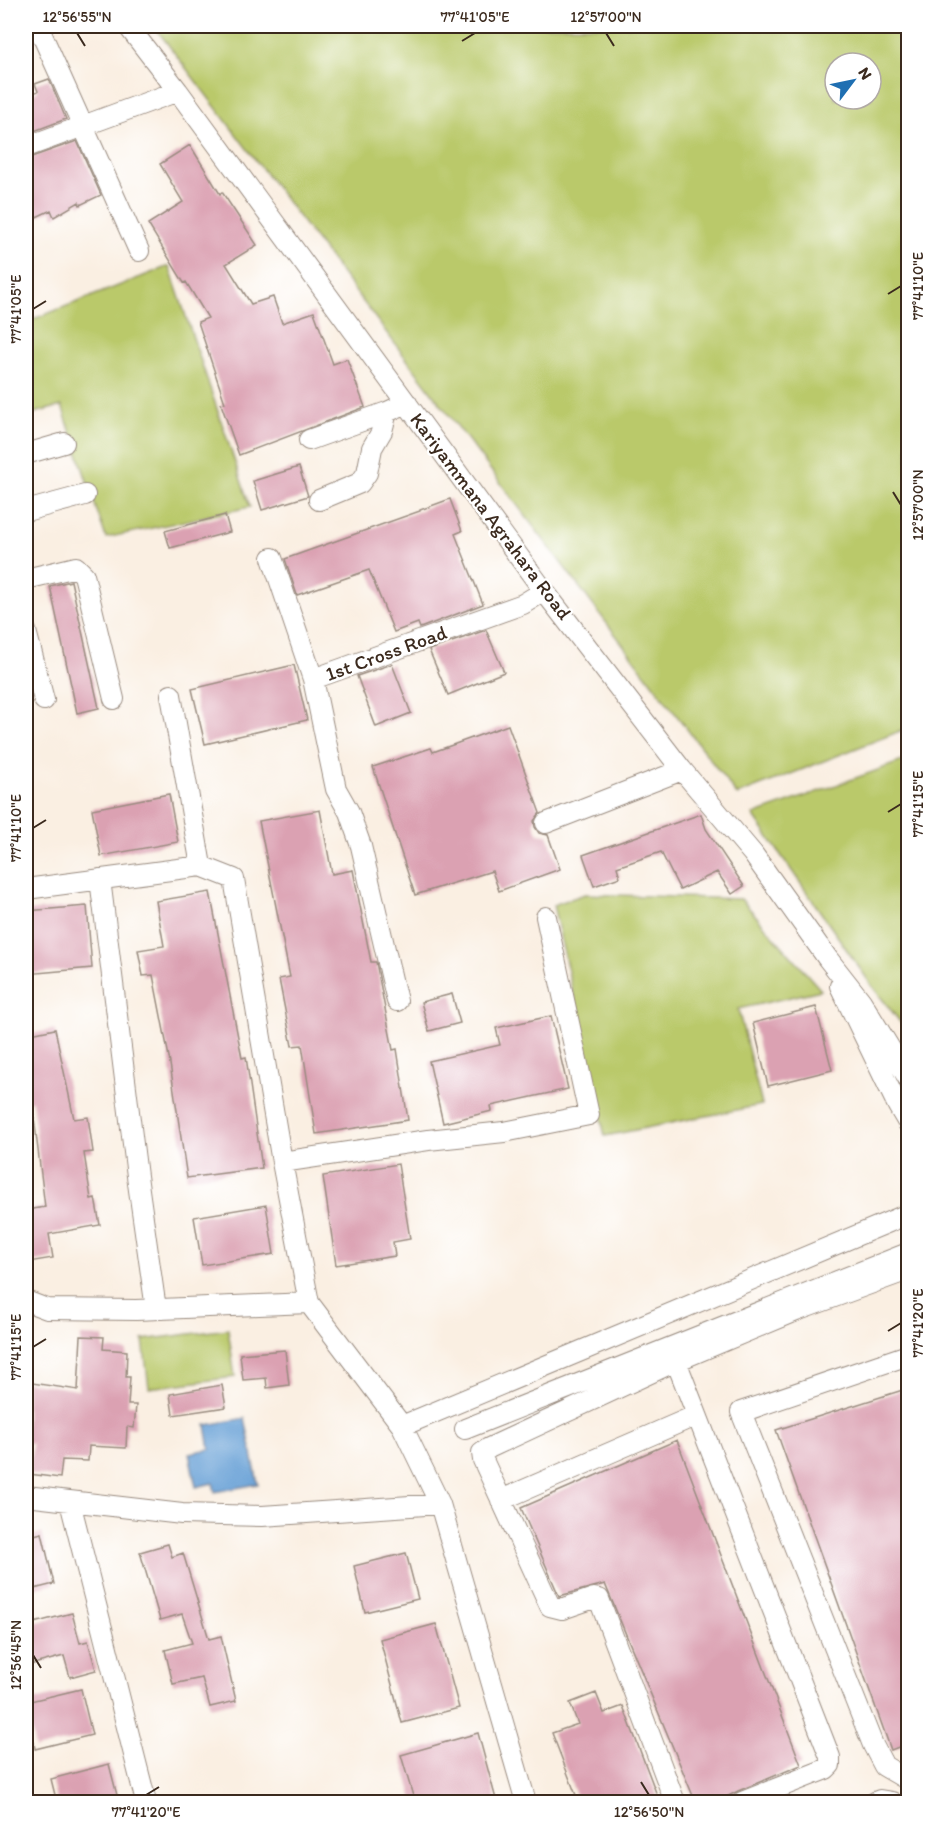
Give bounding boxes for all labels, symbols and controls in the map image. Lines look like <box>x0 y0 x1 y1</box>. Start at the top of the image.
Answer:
text: 12°56'55"N <box>42 8 112 26</box>
text: 77°41'05"E <box>441 8 509 26</box>
text: 12°57'00"N <box>570 8 642 26</box>
north arrow <box>823 51 883 111</box>
text: N <box>854 64 876 83</box>
text: 77°41'10"E <box>909 252 927 320</box>
text: 77°41'05"E <box>7 275 25 343</box>
street label: Kariyammana Agrahara Road <box>405 408 577 624</box>
text: 12°57'00"N <box>909 469 927 541</box>
street label: 1st Cross Road <box>322 620 450 686</box>
text: 77°41'15"E <box>909 771 927 837</box>
text: 77°41'10"E <box>7 794 25 862</box>
text: 77°41'20"E <box>909 1289 927 1357</box>
text: 77°41'15"E <box>7 1314 25 1380</box>
text: 12°56'45"N <box>7 1620 25 1690</box>
text: 77°41'20"E <box>112 1803 180 1821</box>
text: 12°56'50"N <box>614 1803 684 1821</box>

